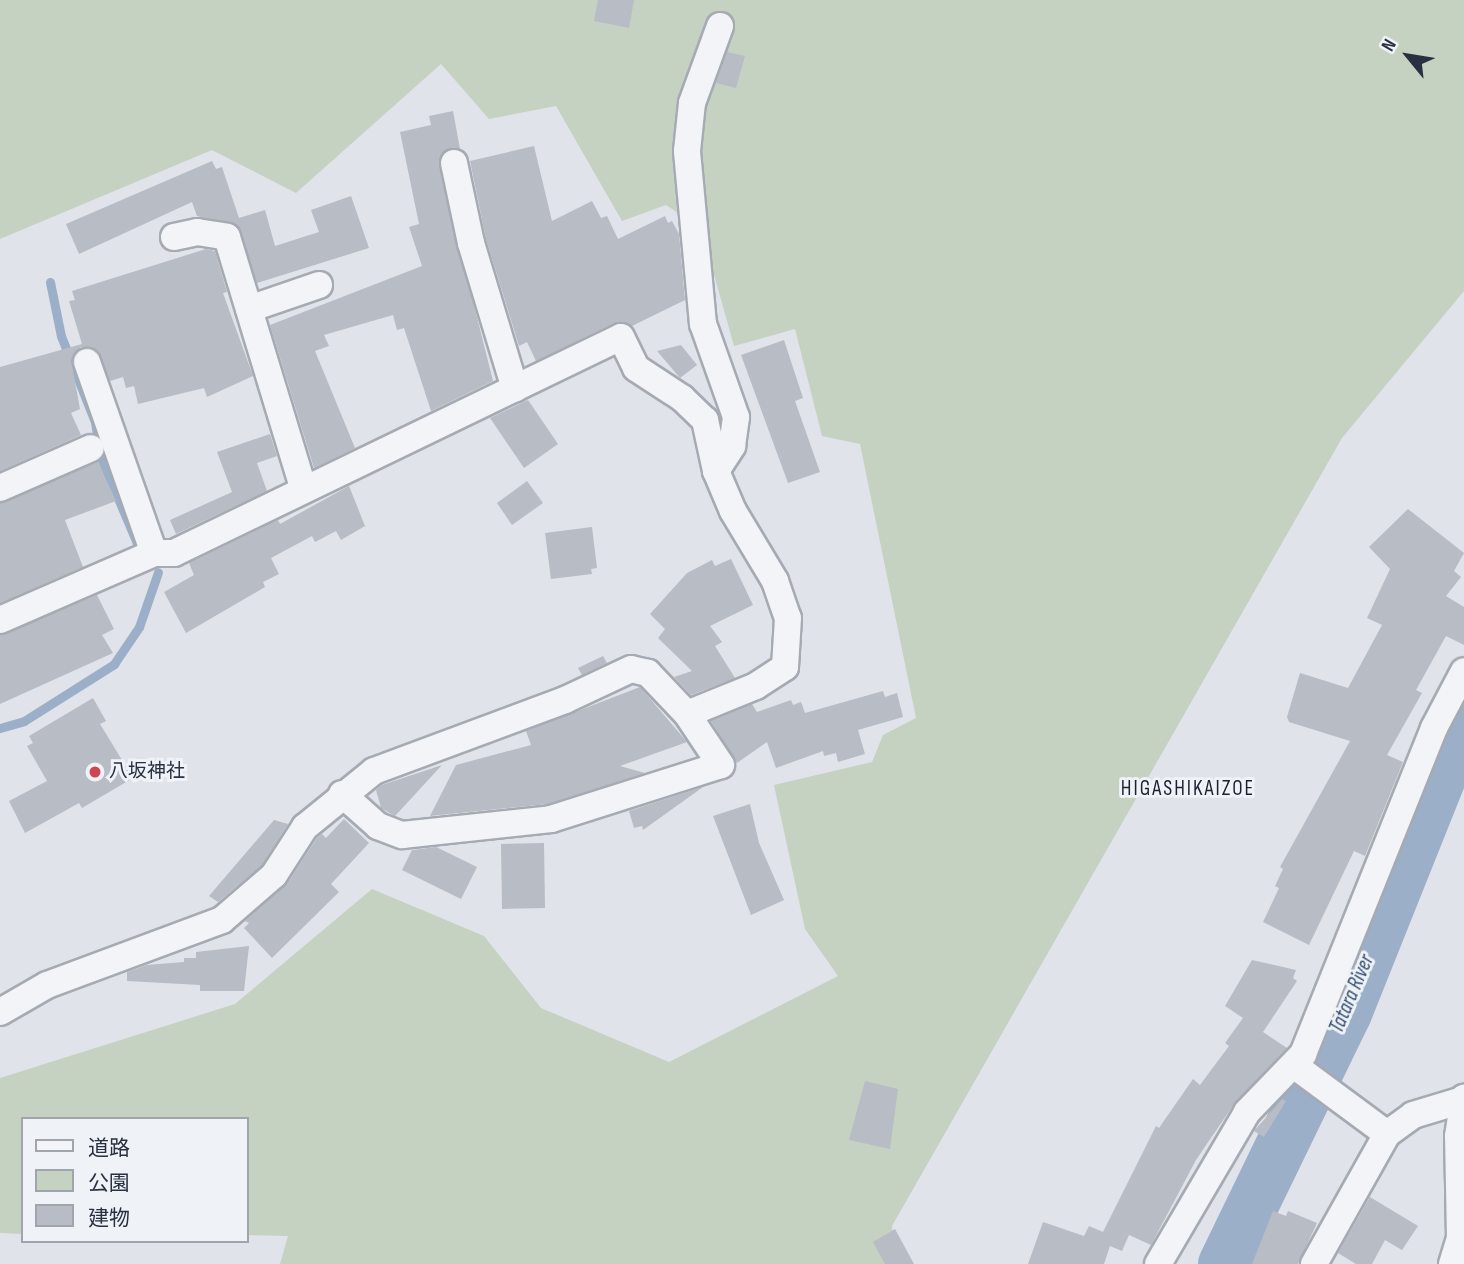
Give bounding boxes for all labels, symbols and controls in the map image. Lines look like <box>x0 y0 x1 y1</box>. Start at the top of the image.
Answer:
north arrow <box>1373 21 1443 91</box>
text: N <box>1377 35 1402 55</box>
place label: 八坂神社 <box>109 761 185 783</box>
marker: 八坂神社 <box>87 764 103 780</box>
district label: HIGASHIKAIZOE <box>1122 776 1254 802</box>
water label: Tatara River <box>1324 951 1380 1037</box>
legend <box>21 1117 248 1243</box>
text: 道路 <box>88 1136 130 1161</box>
text: 公園 <box>88 1171 130 1196</box>
text: 建物 <box>88 1206 130 1231</box>

